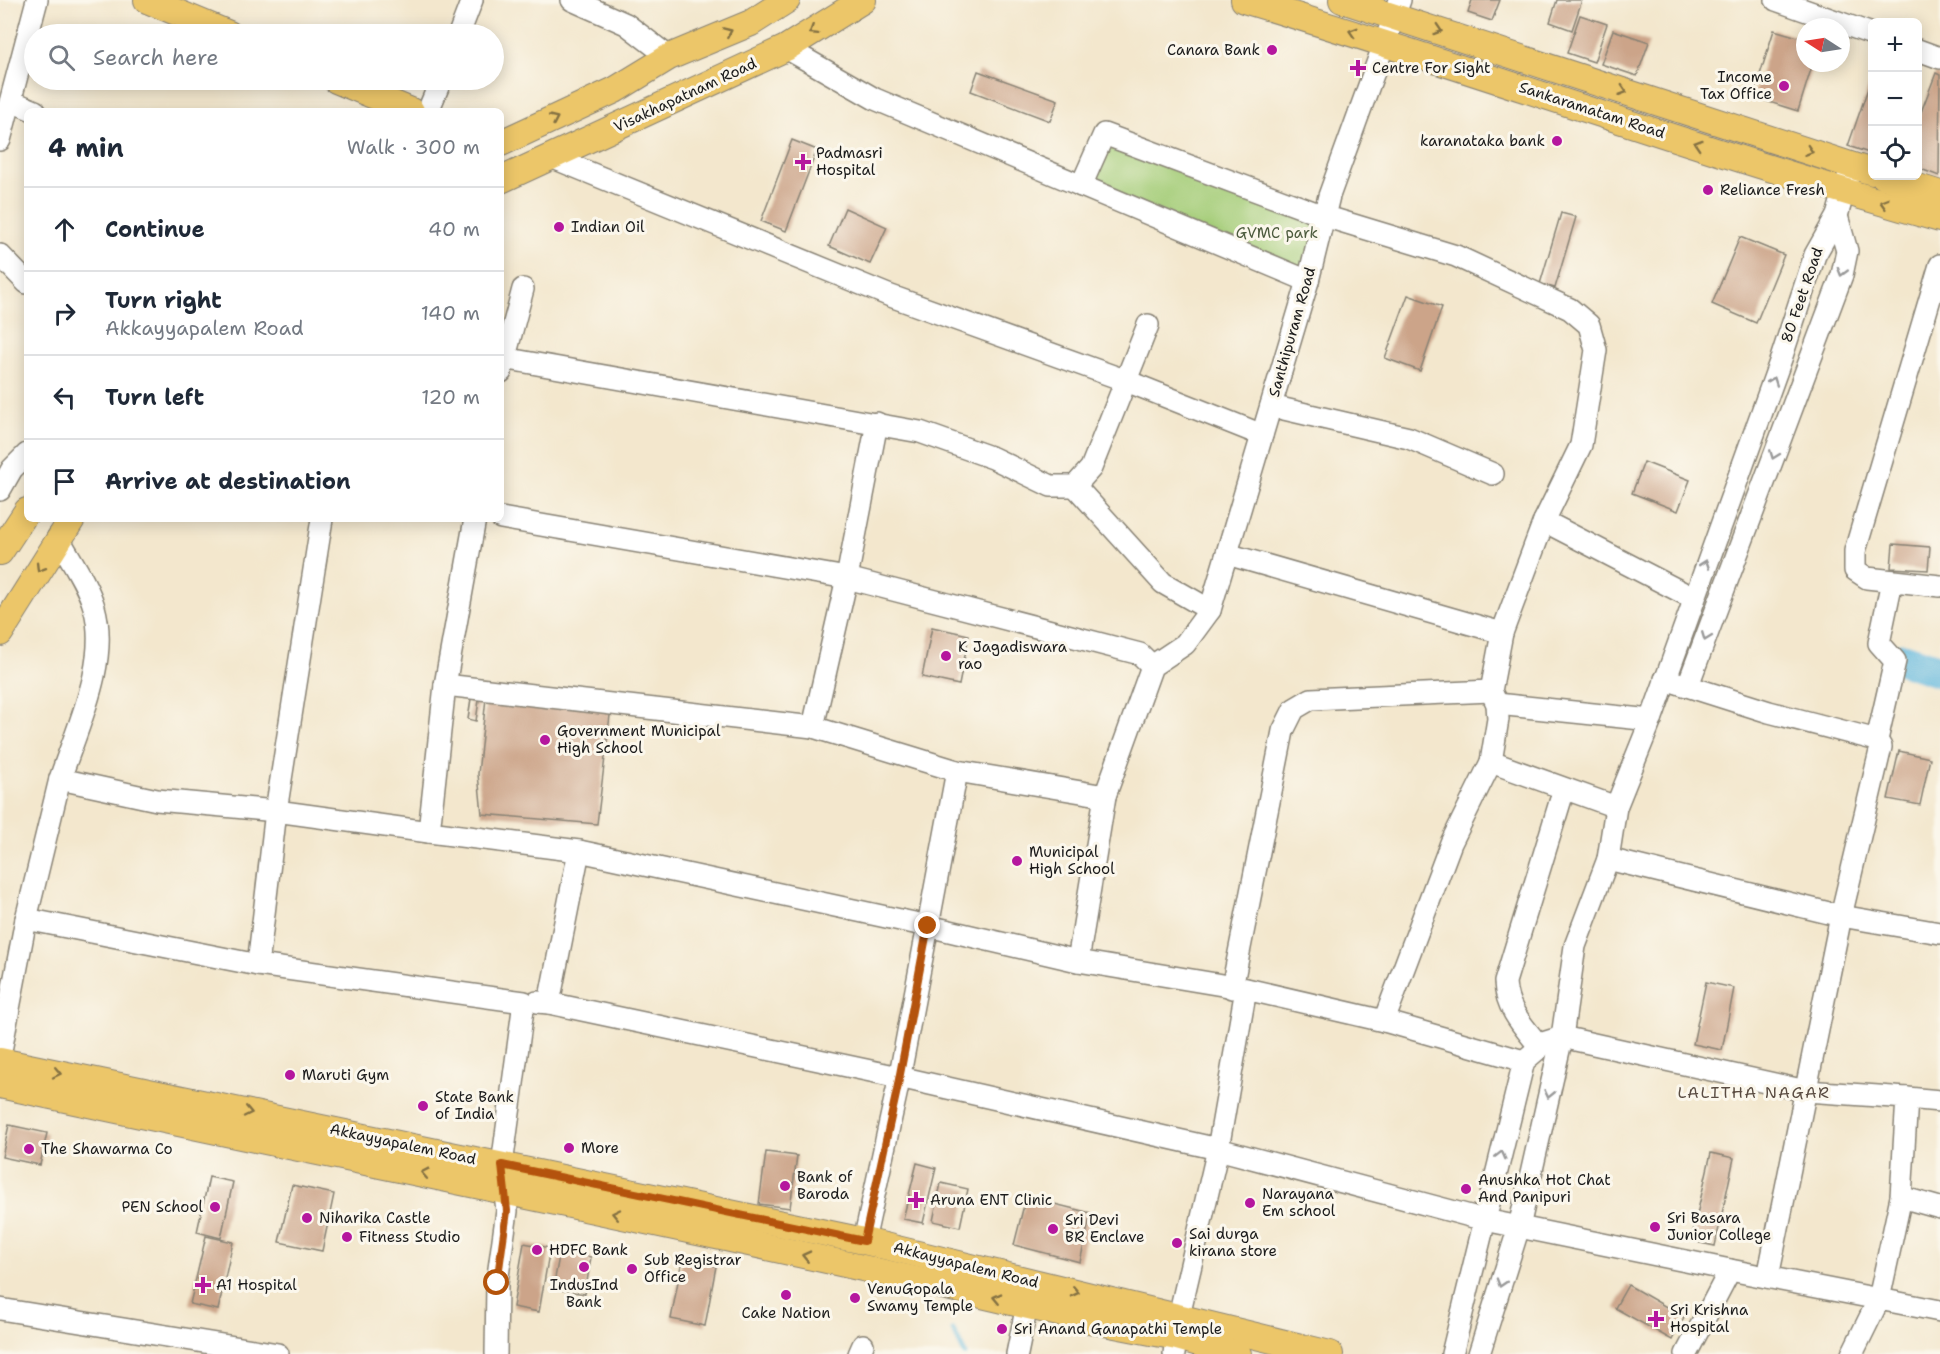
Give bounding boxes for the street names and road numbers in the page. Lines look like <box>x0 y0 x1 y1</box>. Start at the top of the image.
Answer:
street label: Visakhapatnam Road <box>610 53 760 137</box>
street label: Sankaramatam Road <box>1516 77 1668 143</box>
street label: 80 Feet Road <box>1776 244 1828 345</box>
street label: Santhipuram Road <box>1264 264 1320 399</box>
street label: Akkayyapalem Road <box>328 1119 478 1169</box>
street label: Akkayyapalem Road <box>891 1237 1041 1293</box>

